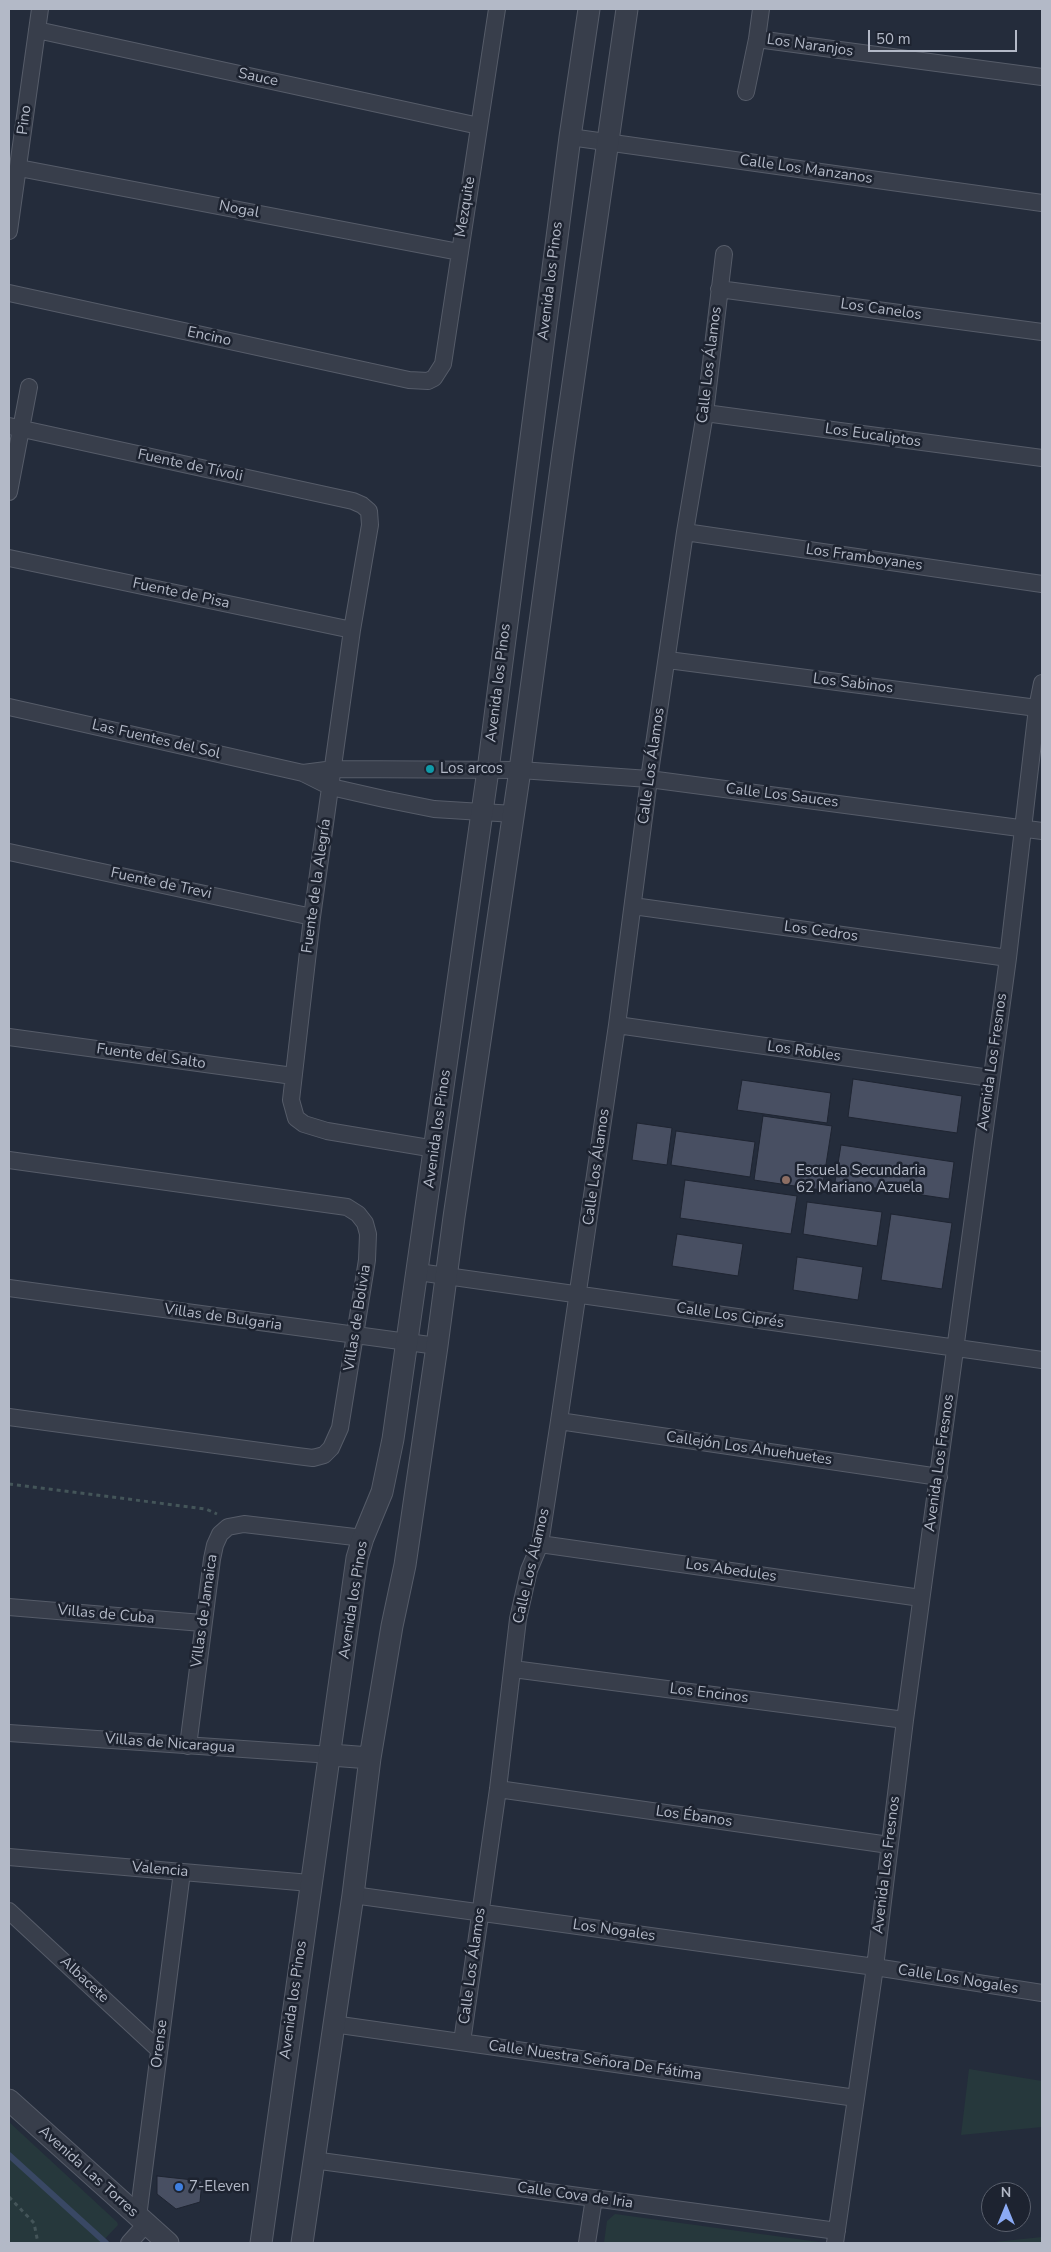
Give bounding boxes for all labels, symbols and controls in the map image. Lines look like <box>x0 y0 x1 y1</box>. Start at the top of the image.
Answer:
scale bar <box>871 20 1020 52</box>
text: 50 m <box>876 29 911 49</box>
street label: Los Naranjos <box>765 31 855 61</box>
street label: Sauce <box>236 65 280 91</box>
street label: Pino <box>14 104 36 136</box>
street label: Calle Los Manzanos <box>738 152 874 188</box>
street label: Mezquite <box>452 175 480 239</box>
street label: Nogal <box>217 197 261 223</box>
street label: Avenida los Pinos <box>535 221 567 341</box>
street label: Los Canelos <box>839 295 923 325</box>
street label: Calle Los Álamos <box>694 306 726 424</box>
street label: Encino <box>185 324 233 350</box>
street label: Los Eucaliptos <box>824 420 922 452</box>
street label: Fuente de Tívoli <box>136 446 244 486</box>
street label: Los Framboyanes <box>804 541 924 575</box>
street label: Fuente de Pisa <box>131 575 231 613</box>
street label: Avenida los Pinos <box>483 623 515 743</box>
street label: Los Sabinos <box>812 670 894 698</box>
street label: Calle Los Álamos <box>635 707 669 825</box>
street label: Las Fuentes del Sol <box>90 716 222 764</box>
place label: Los arcos <box>440 760 503 778</box>
marker: Los arcos <box>424 763 436 775</box>
street label: Calle Los Sauces <box>725 780 839 812</box>
street label: Fuente de la Alegría <box>299 818 335 954</box>
street label: Fuente de Trevi <box>109 865 213 903</box>
street label: Los Cedros <box>783 918 859 946</box>
street label: Avenida Los Fresnos <box>974 992 1012 1132</box>
street label: Los Robles <box>766 1038 842 1066</box>
street label: Fuente del Salto <box>95 1040 207 1074</box>
street label: Avenida los Pinos <box>421 1069 455 1189</box>
street label: Calle Los Álamos <box>580 1108 614 1226</box>
place label: Escuela Secundaria 62 Mariano Azuela <box>796 1162 926 1197</box>
marker: Escuela Secundaria 62 Mariano Azuela <box>780 1174 792 1186</box>
street label: Villas de Bolivia <box>341 1263 375 1373</box>
street label: Calle Los Ciprés <box>675 1300 785 1332</box>
street label: Villas de Bulgaria <box>163 1301 283 1335</box>
street label: Avenida Los Fresnos <box>921 1393 959 1533</box>
street label: Callejón Los Ahuehuetes <box>665 1428 833 1470</box>
street label: Calle Los Álamos <box>510 1507 554 1625</box>
street label: Avenida los Pinos <box>336 1540 372 1660</box>
street label: Villas de Jamaica <box>188 1553 222 1669</box>
street label: Los Abedules <box>684 1556 778 1586</box>
street label: Villas de Cuba <box>57 1602 155 1628</box>
street label: Los Encinos <box>669 1680 749 1708</box>
street label: Villas de Nicaragua <box>104 1730 236 1758</box>
street label: Avenida Los Fresnos <box>870 1795 904 1935</box>
street label: Los Ébanos <box>655 1803 733 1831</box>
street label: Valencia <box>131 1859 189 1881</box>
street label: Calle Los Álamos <box>456 1907 490 2025</box>
street label: Los Nogales <box>572 1916 656 1946</box>
street label: Avenida los Pinos <box>277 1940 311 2060</box>
street label: Albacete <box>56 1953 112 2007</box>
street label: Calle Los Nogales <box>897 1962 1019 1998</box>
street label: Orense <box>148 2019 172 2069</box>
street label: Calle Nuestra Señora De Fátima <box>487 2037 703 2085</box>
street label: Avenida Las Torres <box>34 2123 142 2221</box>
place label: 7-Eleven <box>189 2178 249 2196</box>
street label: Calle Cova de Iria <box>516 2179 634 2213</box>
marker: 7-Eleven <box>173 2181 185 2193</box>
north arrow <box>981 2182 1031 2232</box>
text: N <box>1001 2183 1011 2202</box>

